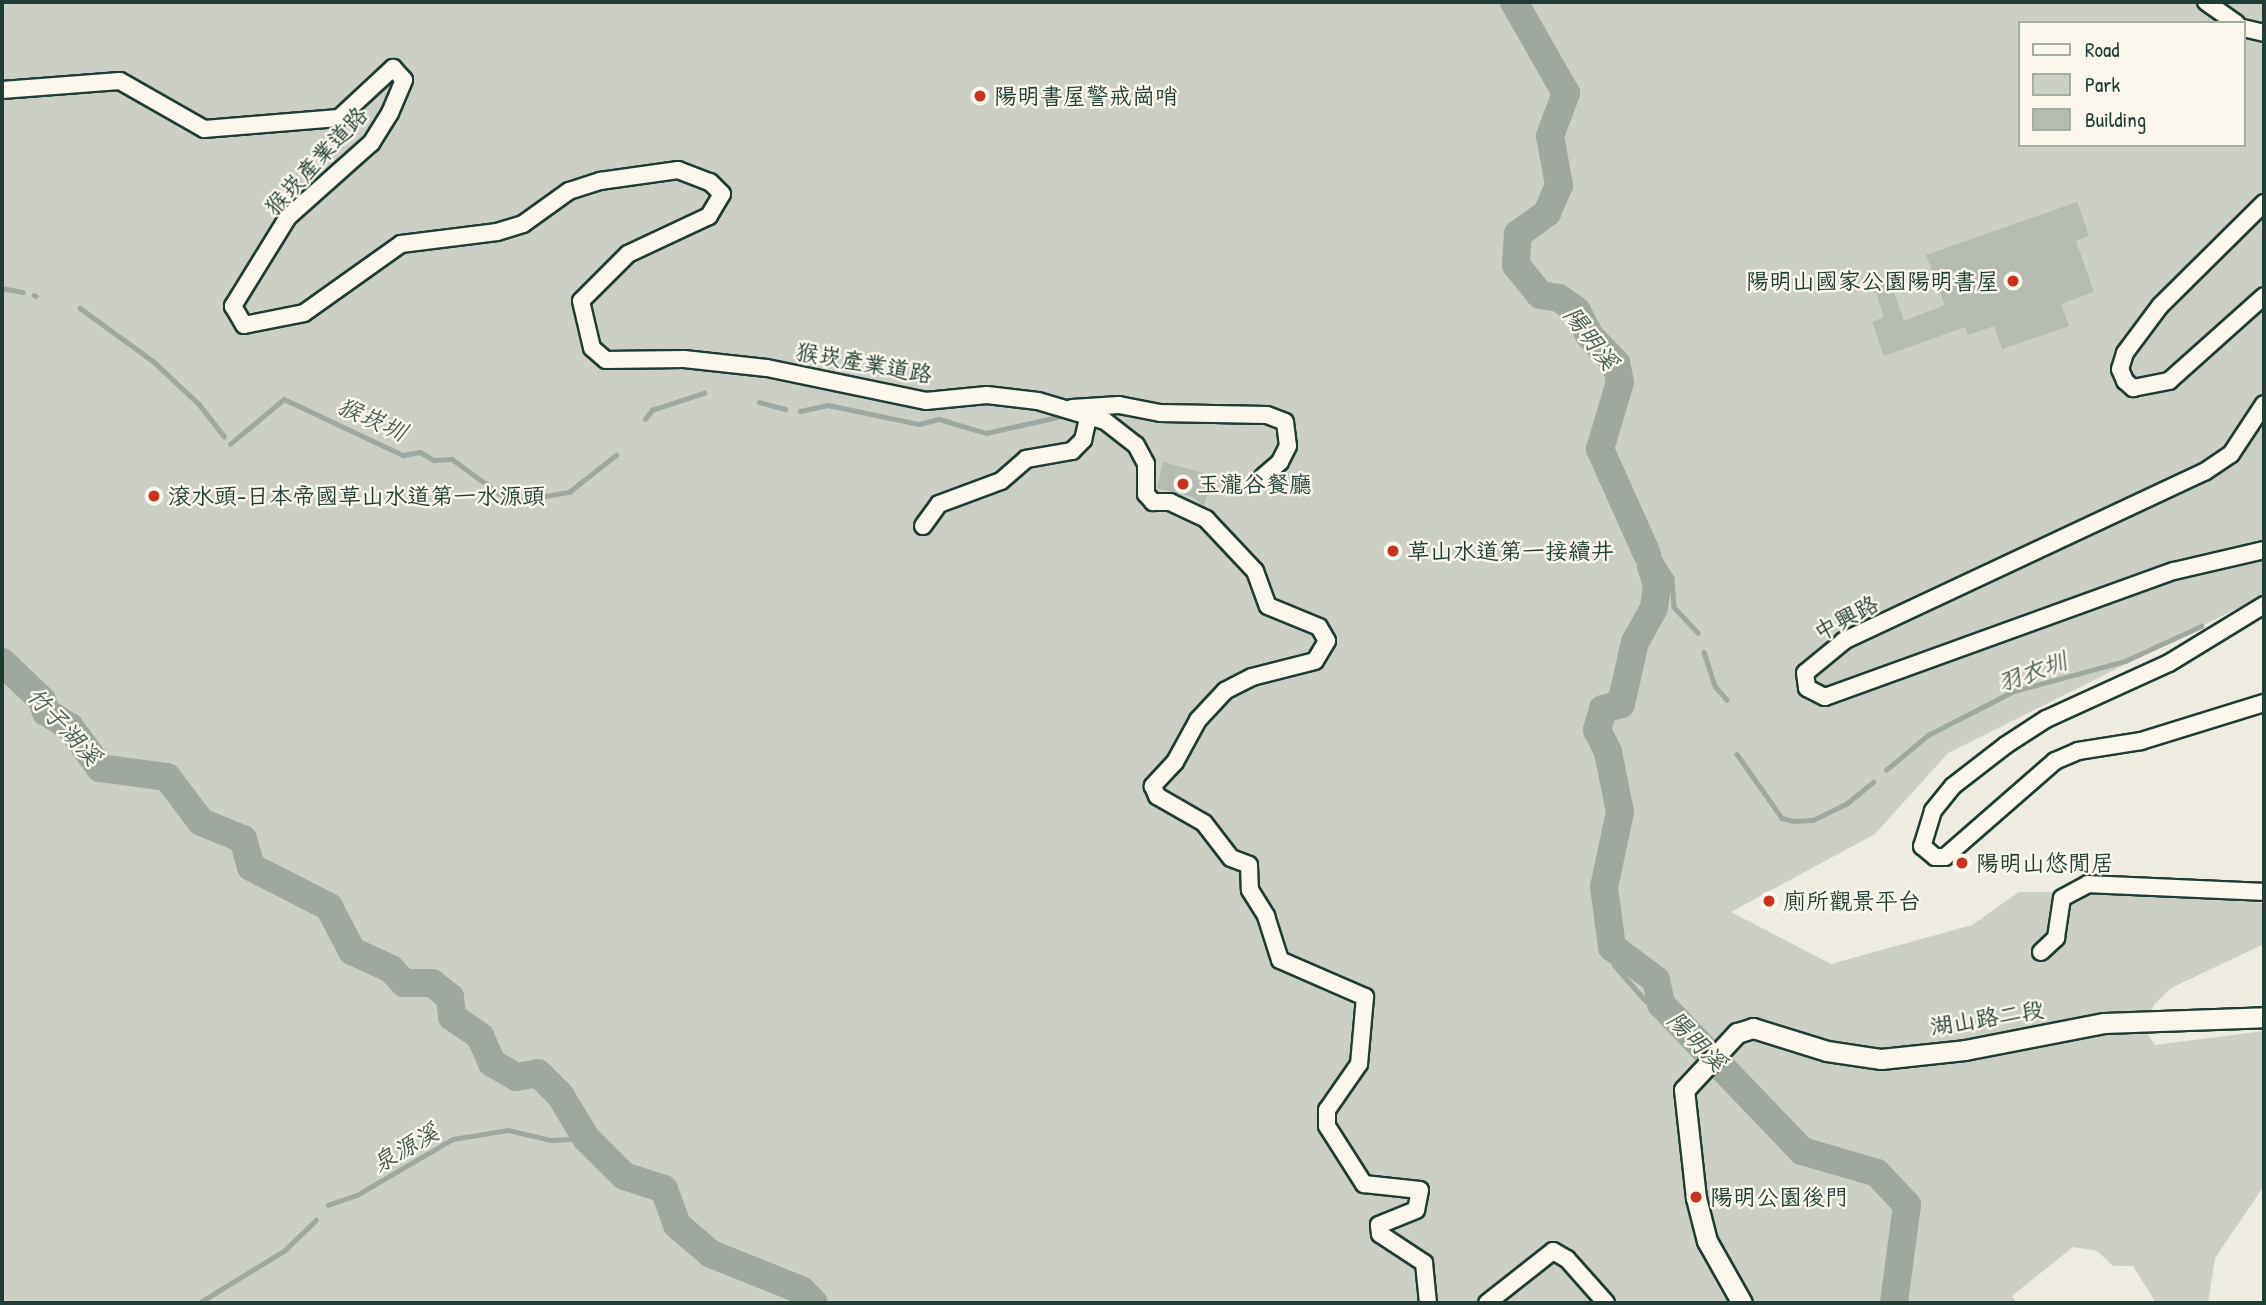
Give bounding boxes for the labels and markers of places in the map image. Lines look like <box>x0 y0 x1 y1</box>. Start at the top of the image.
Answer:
place label: 陽明書屋警戒崗哨 <box>994 82 1178 110</box>
marker: 陽明書屋警戒崗哨 <box>972 88 988 104</box>
place label: 陽明山國家公園陽明書屋 <box>1746 267 1999 295</box>
marker: 陽明山國家公園陽明書屋 <box>2005 273 2021 289</box>
place label: 玉瀧谷餐廳 <box>1197 470 1312 498</box>
marker: 玉瀧谷餐廳 <box>1175 476 1191 492</box>
place label: 滾水頭-日本帝國草山水道第一水源頭 <box>168 482 545 510</box>
marker: 滾水頭-日本帝國草山水道第一水源頭 <box>146 488 162 504</box>
place label: 草山水道第一接續井 <box>1407 537 1614 565</box>
marker: 草山水道第一接續井 <box>1385 543 1401 559</box>
place label: 陽明山悠閒居 <box>1976 849 2114 877</box>
marker: 陽明山悠閒居 <box>1954 855 1970 871</box>
place label: 廁所觀景平台 <box>1783 887 1921 915</box>
marker: 廁所觀景平台 <box>1761 893 1777 909</box>
place label: 陽明公園後門 <box>1710 1183 1848 1211</box>
marker: 陽明公園後門 <box>1688 1189 1704 1205</box>

